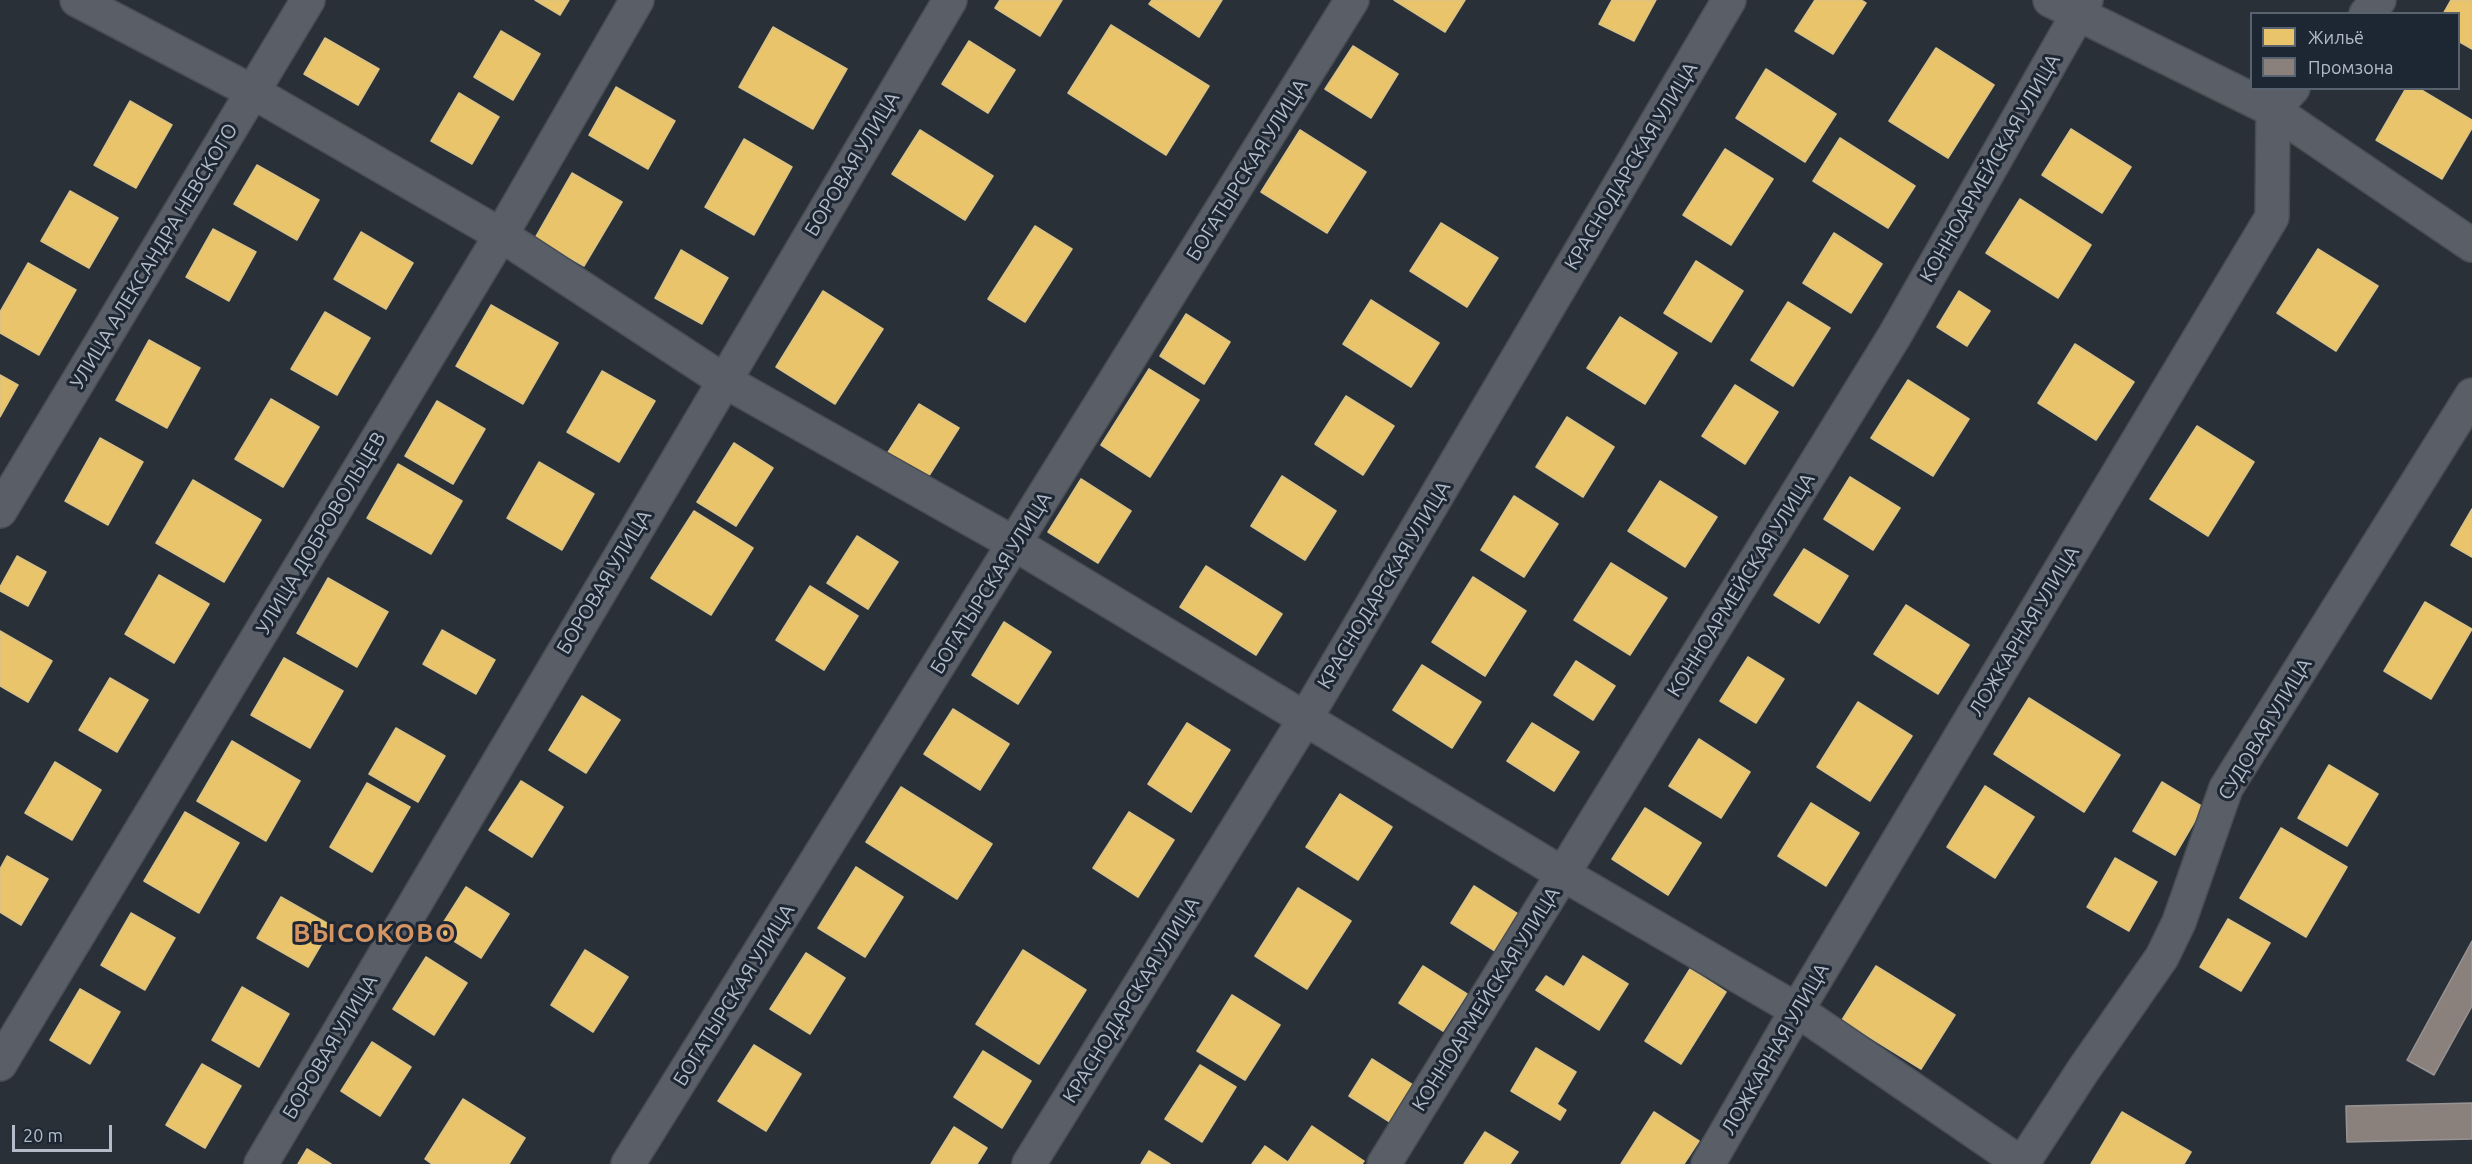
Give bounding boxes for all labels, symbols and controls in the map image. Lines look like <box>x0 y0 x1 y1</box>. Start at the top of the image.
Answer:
legend <box>2250 12 2460 90</box>
text: Жильё <box>2308 27 2364 47</box>
street label: КОННОАРМЕЙСКАЯ УЛИЦА <box>1915 50 2065 286</box>
text: Промзона <box>2308 57 2393 77</box>
street label: КРАСНОДАРСКАЯ УЛИЦА <box>1559 58 1703 274</box>
street label: БОГАТЫРСКАЯ УЛИЦА <box>1181 75 1313 265</box>
street label: БОРОВАЯ УЛИЦА <box>799 87 905 241</box>
street label: УЛИЦА АЛЕКСАНДРА НЕВСКОГО <box>65 119 243 393</box>
street label: УЛИЦА ДОБРОВОЛЬЦЕВ <box>251 428 391 638</box>
street label: КОННОАРМЕЙСКАЯ УЛИЦА <box>1662 469 1820 701</box>
street label: КРАСНОДАРСКАЯ УЛИЦА <box>1312 477 1456 693</box>
street label: БОГАТЫРСКАЯ УЛИЦА <box>925 488 1057 678</box>
street label: БОРОВАЯ УЛИЦА <box>551 505 657 659</box>
street label: ЛОЖКАРНАЯ УЛИЦА <box>1964 542 2084 720</box>
street label: СУДОВАЯ УЛИЦА <box>2213 654 2317 804</box>
street label: КОННОАРМЕЙСКАЯ УЛИЦА <box>1407 883 1565 1115</box>
street label: КРАСНОДАРСКАЯ УЛИЦА <box>1058 893 1204 1107</box>
street label: БОГАТЫРСКАЯ УЛИЦА <box>668 900 800 1090</box>
district label: ВЫСОКОВО <box>293 917 457 949</box>
street label: ЛОЖКАРНАЯ УЛИЦА <box>1716 959 1834 1139</box>
street label: БОРОВАЯ УЛИЦА <box>277 970 383 1124</box>
scale bar <box>15 1113 116 1151</box>
text: 20 m <box>23 1125 63 1145</box>

